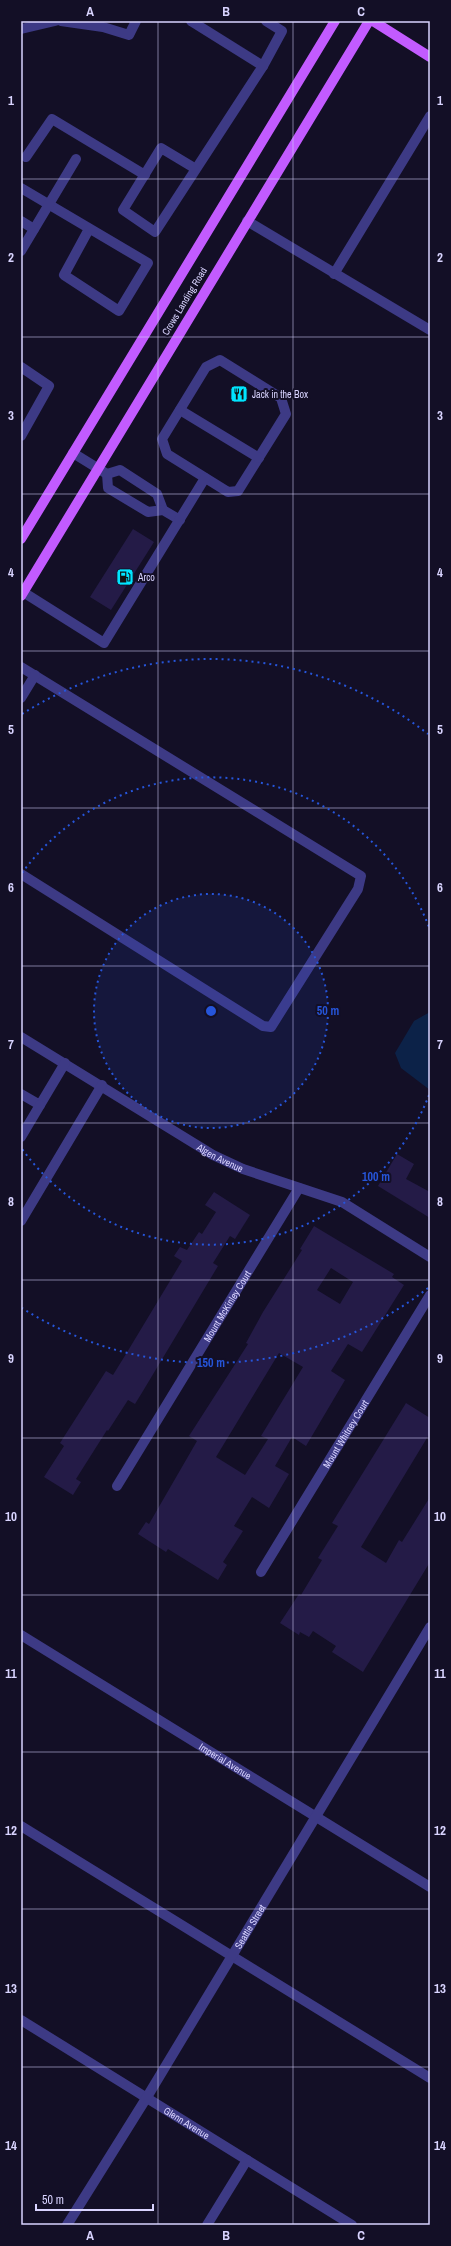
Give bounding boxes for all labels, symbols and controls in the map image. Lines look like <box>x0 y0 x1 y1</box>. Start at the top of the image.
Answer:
text: A <box>86 3 94 20</box>
text: B <box>222 3 230 20</box>
text: C <box>357 3 365 20</box>
text: 1 <box>8 92 14 109</box>
text: 1 <box>437 92 443 109</box>
text: 2 <box>8 249 14 266</box>
text: 2 <box>437 249 443 266</box>
street label: Crows Landing Road <box>159 265 210 338</box>
restaurant icon: Jack in the Box <box>229 384 249 404</box>
place label: Jack in the Box <box>252 388 309 401</box>
text: 3 <box>8 407 14 424</box>
text: 3 <box>437 407 443 424</box>
text: 4 <box>8 564 14 581</box>
text: 4 <box>437 564 443 581</box>
fuel station icon: Arco <box>115 567 135 587</box>
place label: Arco <box>137 571 155 584</box>
text: 5 <box>8 721 14 738</box>
text: 5 <box>437 721 443 738</box>
text: 6 <box>8 879 14 896</box>
text: 6 <box>437 879 443 896</box>
text: 50 m <box>317 1003 339 1019</box>
centre of rings <box>204 1004 218 1018</box>
text: 7 <box>8 1036 14 1053</box>
text: 7 <box>437 1036 443 1053</box>
street label: Algen Avenue <box>193 1140 246 1175</box>
text: 100 m <box>362 1169 390 1185</box>
text: 8 <box>8 1193 14 1210</box>
text: 8 <box>437 1193 443 1210</box>
street label: Mount McKinley Court <box>201 1268 254 1344</box>
text: 9 <box>8 1350 14 1367</box>
text: 9 <box>437 1350 443 1367</box>
text: 150 m <box>197 1355 225 1371</box>
street label: Mount Whitney Court <box>320 1397 372 1470</box>
text: 10 <box>5 1508 17 1525</box>
text: 10 <box>434 1508 446 1525</box>
text: 11 <box>5 1665 17 1682</box>
text: 11 <box>434 1665 446 1682</box>
street label: Imperial Avenue <box>196 1740 254 1783</box>
text: 12 <box>5 1822 17 1839</box>
text: 12 <box>434 1822 446 1839</box>
street label: Seattle Street <box>232 1901 269 1951</box>
text: 13 <box>5 1980 17 1997</box>
text: 13 <box>434 1980 446 1997</box>
street label: Glenn Avenue <box>161 2104 212 2142</box>
text: 14 <box>5 2137 17 2154</box>
text: 14 <box>434 2137 446 2154</box>
scale bar <box>36 2186 153 2212</box>
text: 50 m <box>42 2192 64 2208</box>
text: A <box>86 2227 94 2244</box>
text: B <box>222 2227 230 2244</box>
text: C <box>357 2227 365 2244</box>

